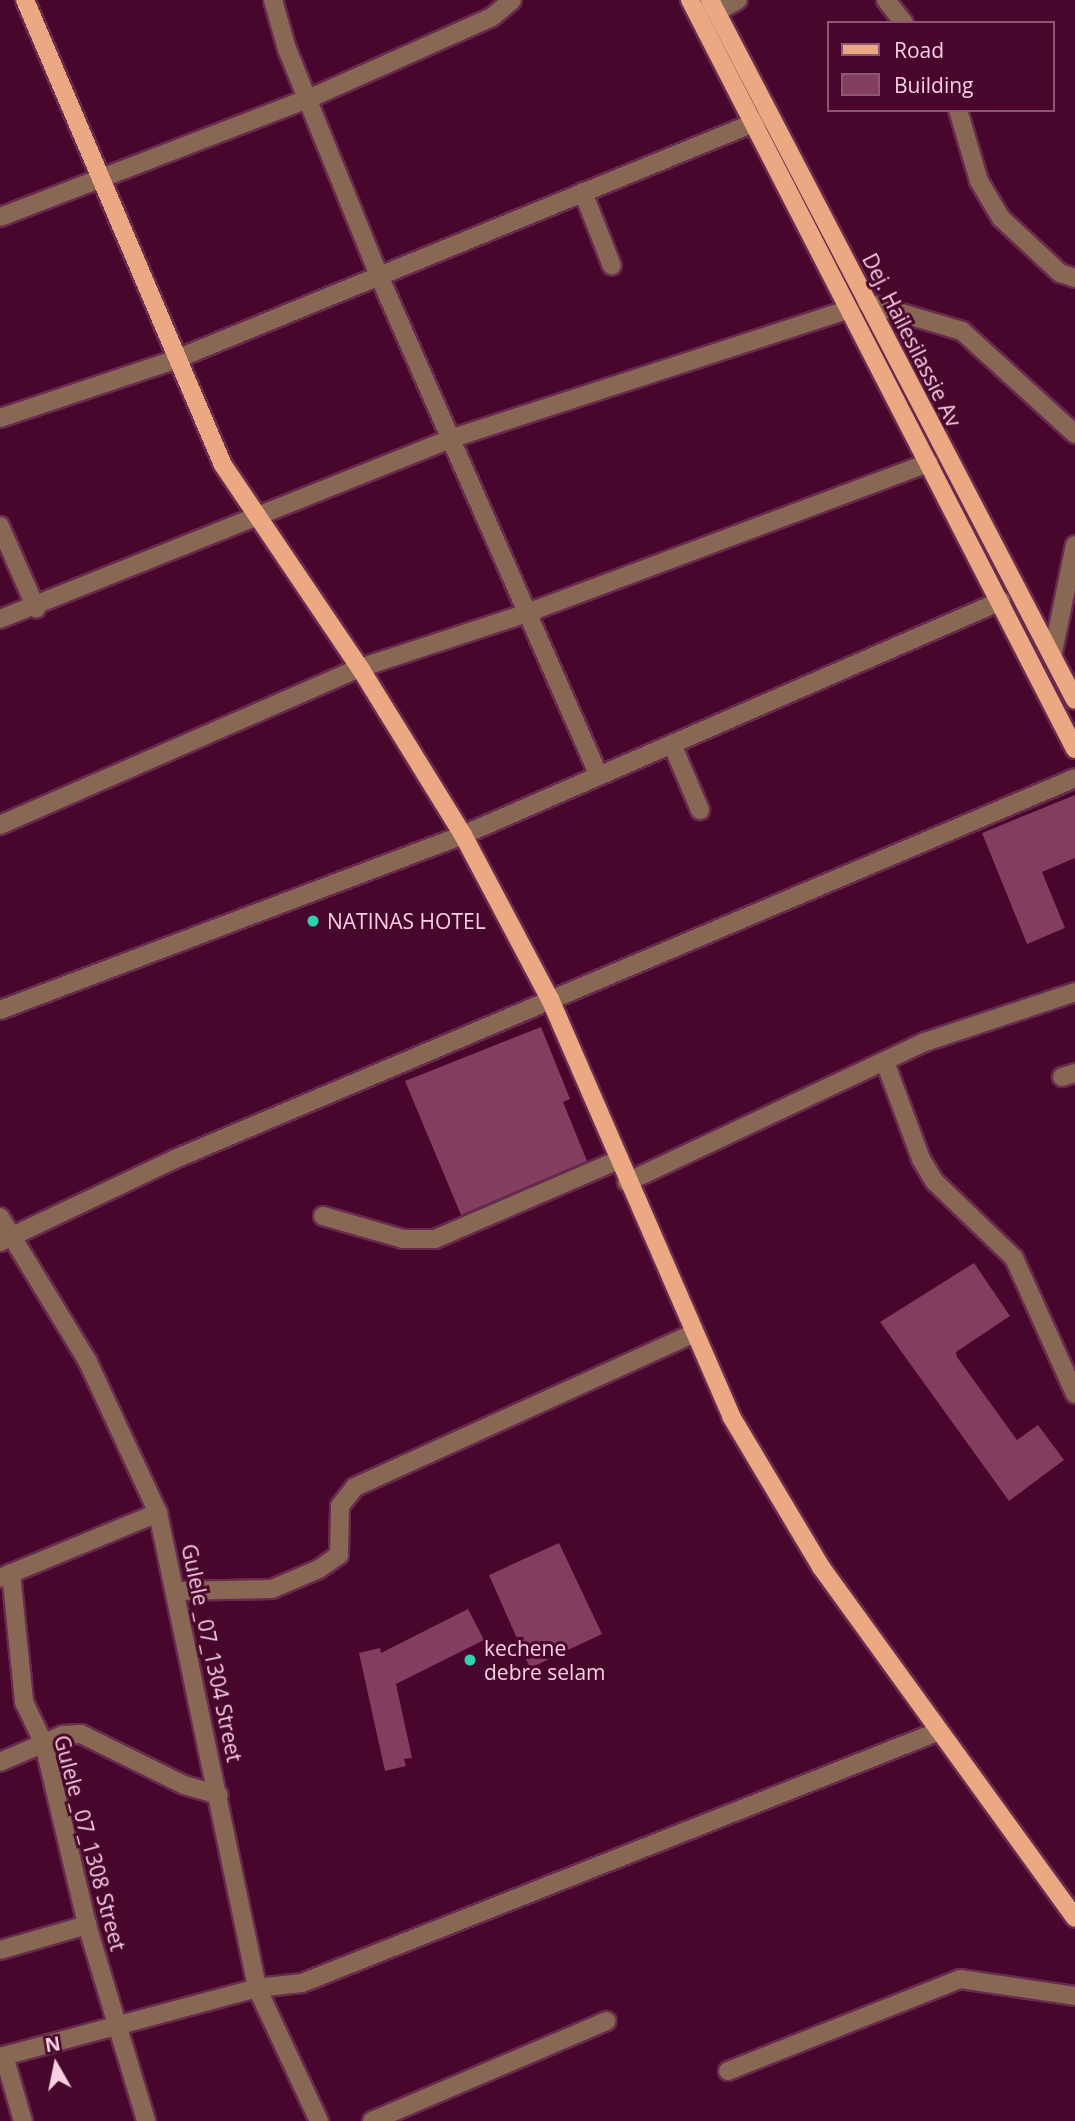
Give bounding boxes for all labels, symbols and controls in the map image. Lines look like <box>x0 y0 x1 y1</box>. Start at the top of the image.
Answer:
legend <box>827 21 1054 112</box>
text: Road <box>894 36 944 64</box>
text: Building <box>894 71 973 99</box>
street label: Dej. Hailesilassie Av <box>857 249 967 431</box>
place label: NATINAS HOTEL <box>327 908 486 934</box>
marker: NATINAS HOTEL <box>305 913 321 929</box>
street label: Gulele _07_1304 Street <box>177 1542 247 1764</box>
place label: kechene debre selam <box>484 1635 606 1685</box>
marker: kechene debre selam <box>462 1652 478 1668</box>
street label: Gulele _07_1308 Street <box>49 1732 131 1954</box>
north arrow <box>21 2030 91 2100</box>
text: N <box>43 2030 62 2058</box>

